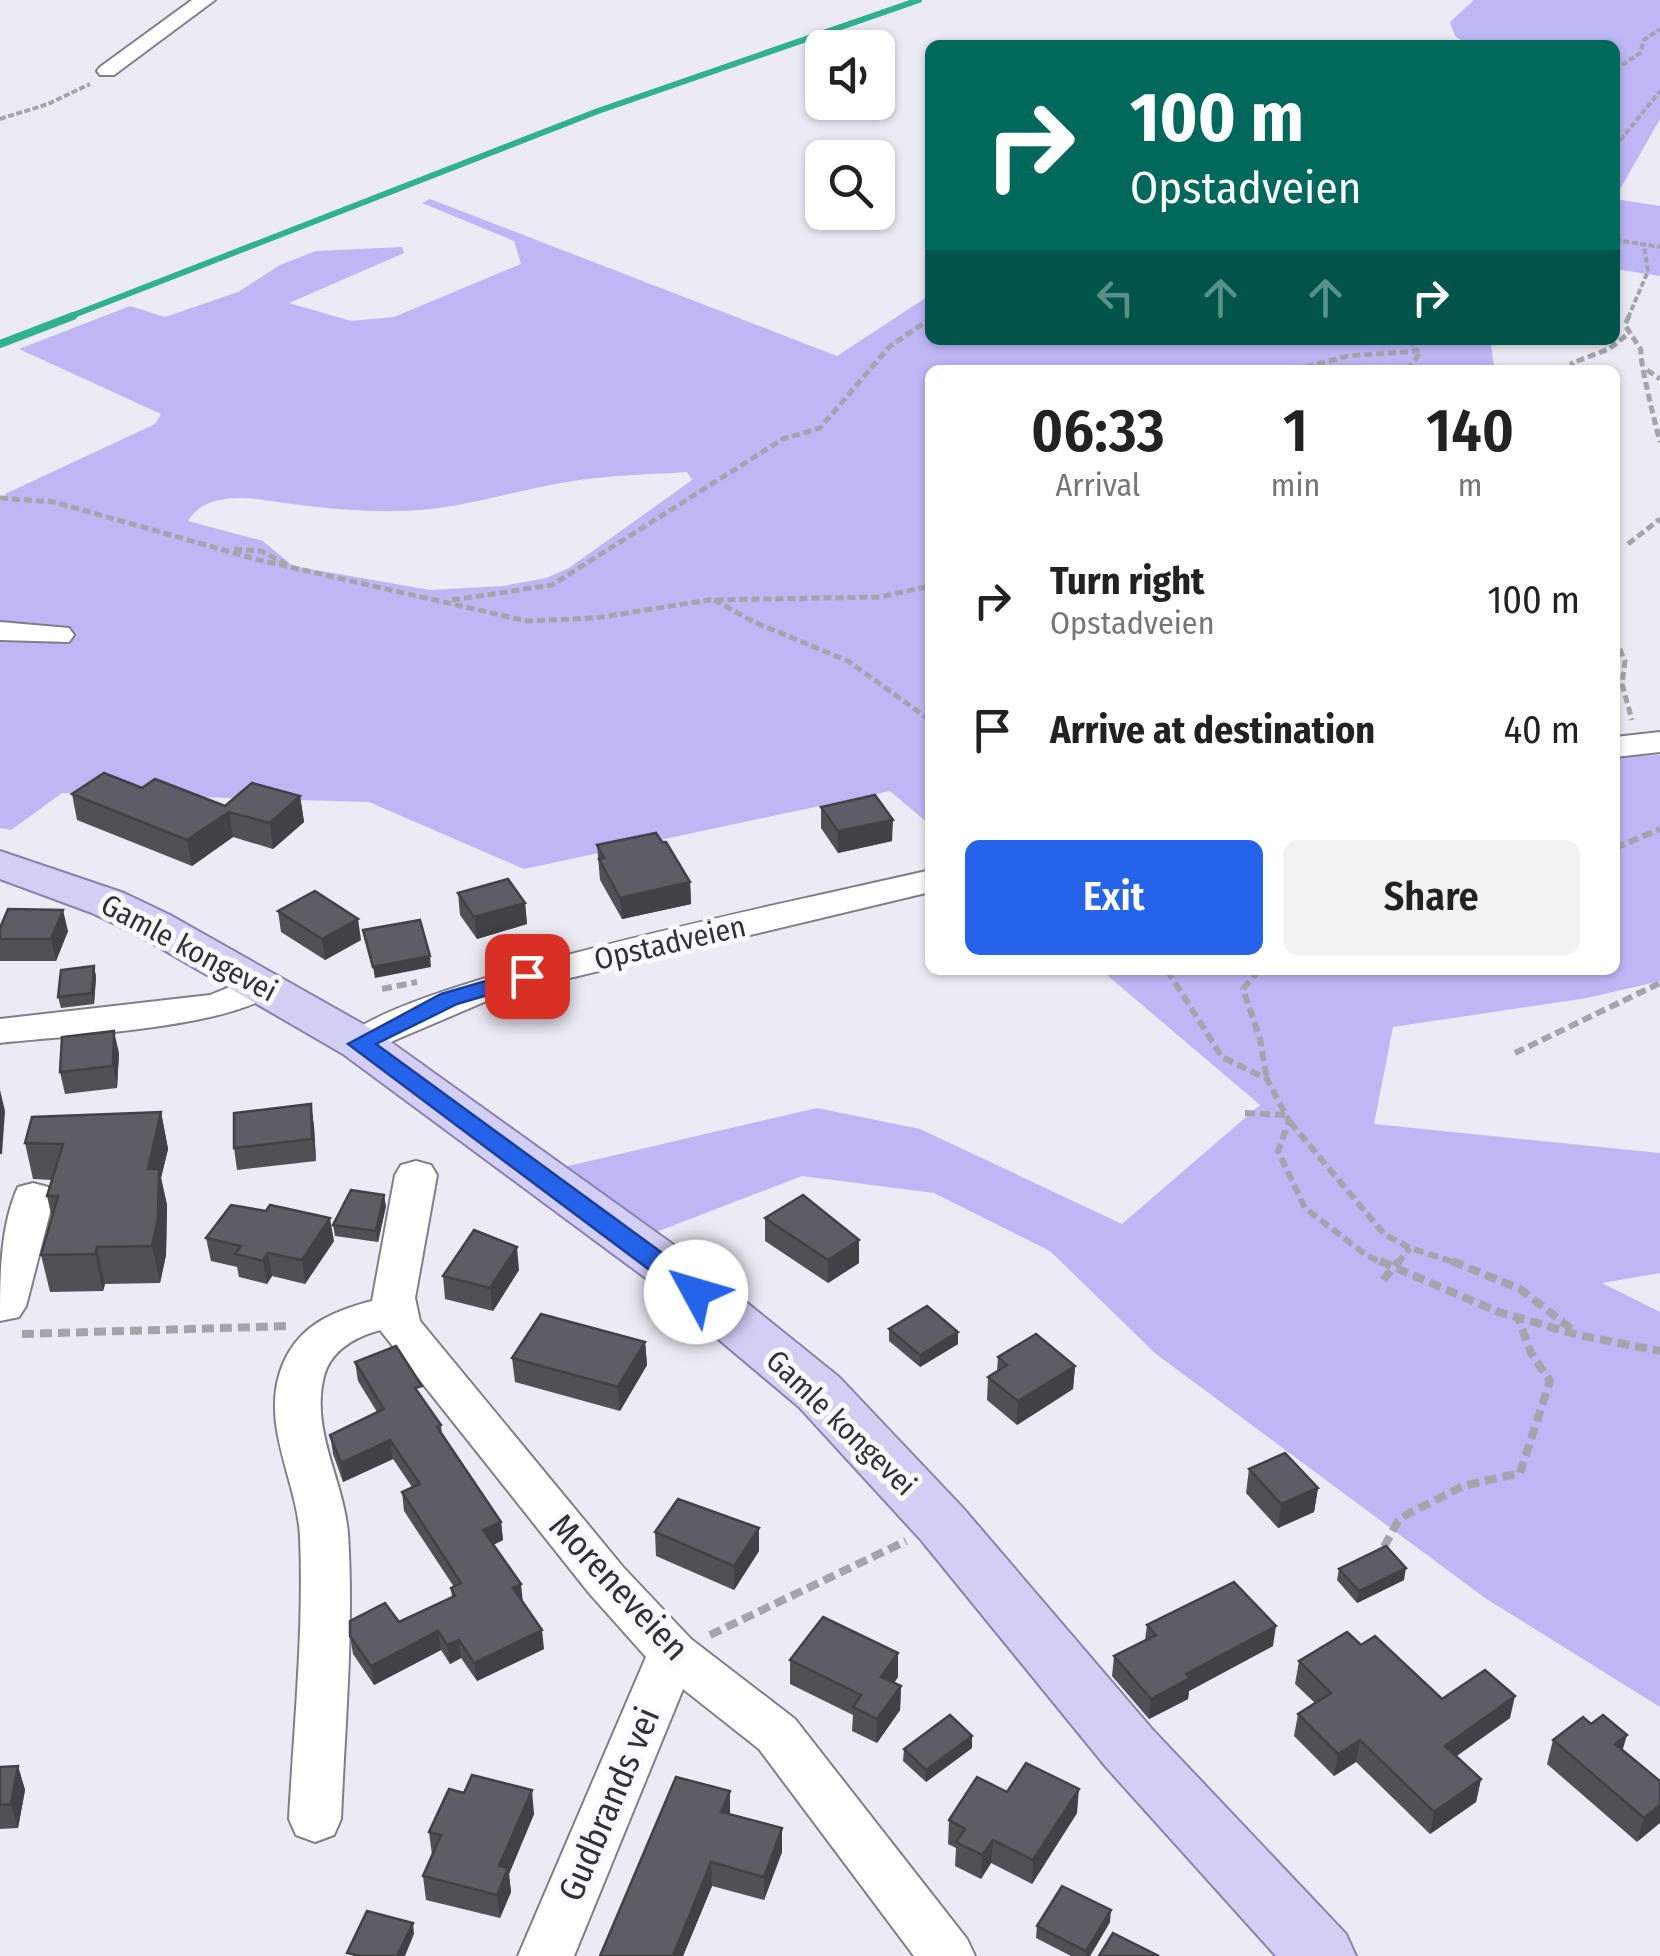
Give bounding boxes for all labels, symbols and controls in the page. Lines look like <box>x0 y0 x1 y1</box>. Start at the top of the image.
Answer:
map controls <box>805 30 895 230</box>
button: sound <box>805 30 895 120</box>
text: 100 m <box>1130 76 1304 160</box>
icon: right <box>965 80 1095 210</box>
button: search <box>805 140 895 230</box>
text: Opstadveien <box>1130 161 1361 215</box>
icon: left <box>1088 270 1143 325</box>
icon: ahead <box>1193 270 1248 325</box>
icon: ahead <box>1298 270 1353 325</box>
icon: right <box>1403 270 1458 325</box>
text: 06:33 <box>1031 395 1165 467</box>
text: 1 <box>1283 395 1308 467</box>
text: 140 <box>1426 395 1514 467</box>
text: Arrival <box>1055 466 1140 504</box>
text: min <box>1271 466 1320 504</box>
text: m <box>1458 466 1482 504</box>
text: Turn right <box>1050 558 1204 604</box>
icon: right <box>965 573 1020 628</box>
text: 100 m <box>1487 577 1580 623</box>
text: Opstadveien <box>1050 604 1215 642</box>
icon: arrive <box>965 703 1020 758</box>
text: Arrive at destination <box>1050 707 1375 753</box>
text: 40 m <box>1504 707 1580 753</box>
button: Exit <box>965 840 1263 955</box>
button: Share <box>1283 840 1580 955</box>
street label: Gamle kongevei <box>95 887 283 1009</box>
street label: Opstadveien <box>591 908 749 978</box>
pin <box>485 934 570 1019</box>
icon: arrive <box>500 949 555 1004</box>
position arrow <box>644 1240 748 1344</box>
street label: Gamle kongevei <box>759 1343 923 1503</box>
street label: Moreneveien <box>541 1505 697 1669</box>
street label: Gudbrands vei <box>549 1701 669 1907</box>

